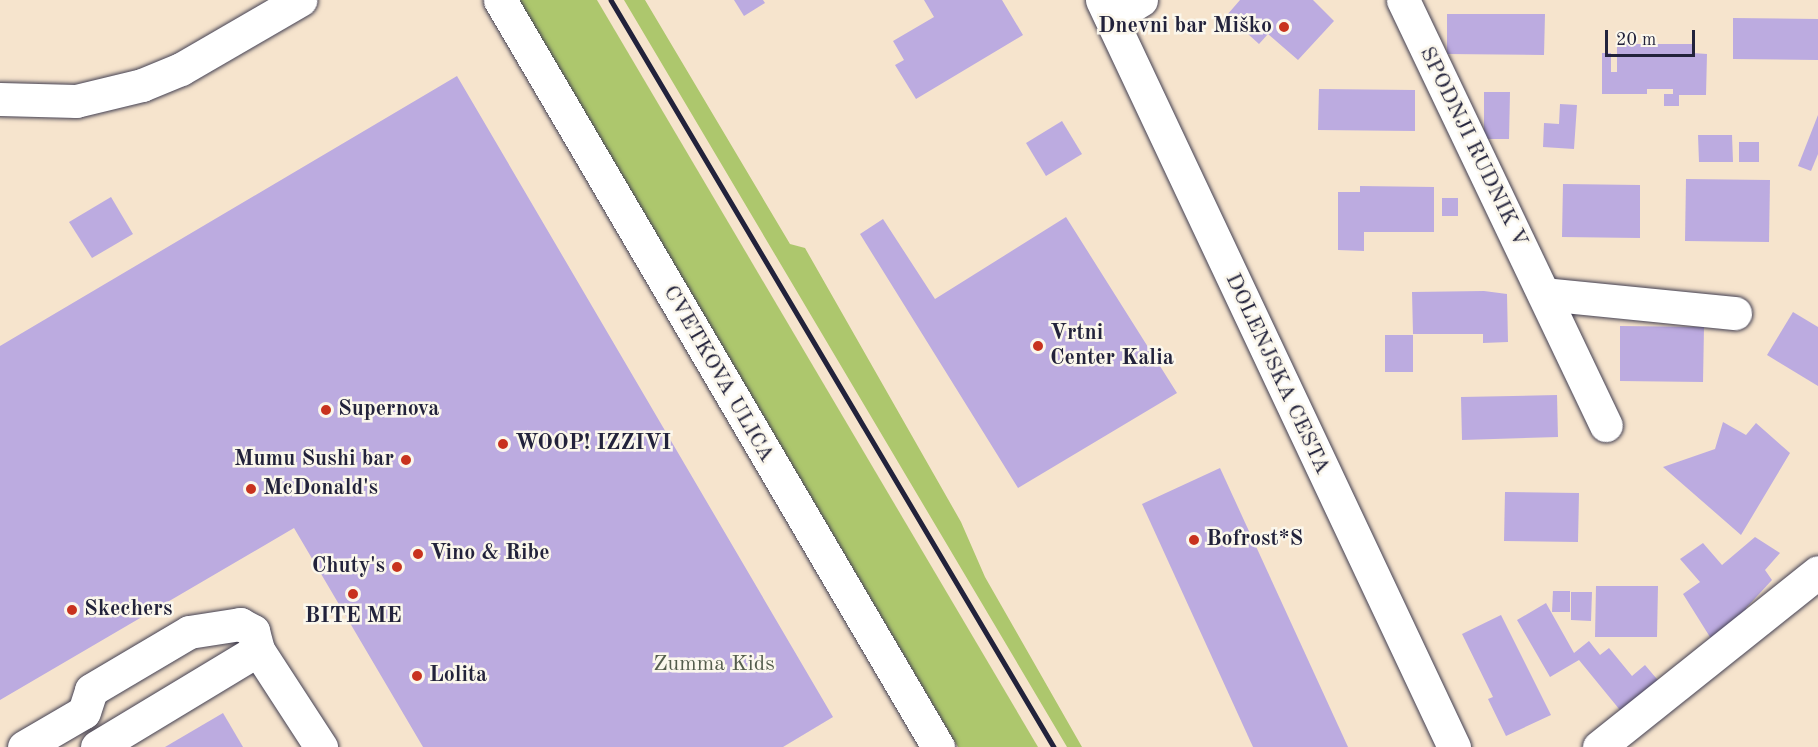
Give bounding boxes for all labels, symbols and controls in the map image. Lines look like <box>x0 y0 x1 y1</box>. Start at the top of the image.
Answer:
place label: Dnevni bar Miško <box>1098 14 1272 40</box>
scale bar <box>1608 18 1698 56</box>
marker: Dnevni bar Miško <box>1277 20 1291 34</box>
text: 20 m <box>1616 31 1656 49</box>
street label: SPODNJI RUDNIK V <box>1413 43 1533 251</box>
street label: DOLENJSKA CESTA <box>1219 269 1335 479</box>
street label: CVETKOVA ULICA <box>657 281 779 467</box>
place label: Vrtni Center Kalia <box>1050 320 1174 372</box>
marker: Vrtni Center Kalia <box>1031 339 1045 353</box>
place label: Supernova <box>338 397 439 423</box>
marker: Supernova <box>319 403 333 417</box>
place label: WOOP! IZZIVI <box>515 431 671 457</box>
marker: WOOP! IZZIVI <box>496 437 510 451</box>
place label: Mumu Sushi bar <box>234 447 394 473</box>
marker: Mumu Sushi bar <box>399 453 413 467</box>
place label: McDonald's <box>263 476 378 502</box>
marker: McDonald's <box>244 482 258 496</box>
place label: Bofrost*S <box>1206 527 1303 553</box>
marker: Bofrost*S <box>1187 533 1201 547</box>
place label: Vino & Ribe <box>430 541 550 567</box>
marker: Vino & Ribe <box>411 547 425 561</box>
place label: Chuty's <box>312 554 385 580</box>
marker: Chuty's <box>390 560 404 574</box>
marker: BITE ME <box>346 587 360 601</box>
place label: Skechers <box>84 597 172 623</box>
marker: Skechers <box>65 603 79 617</box>
place label: BITE ME <box>304 604 402 630</box>
park label: Zumma Kids <box>653 652 775 678</box>
place label: Lolita <box>429 663 487 689</box>
marker: Lolita <box>410 669 424 683</box>

